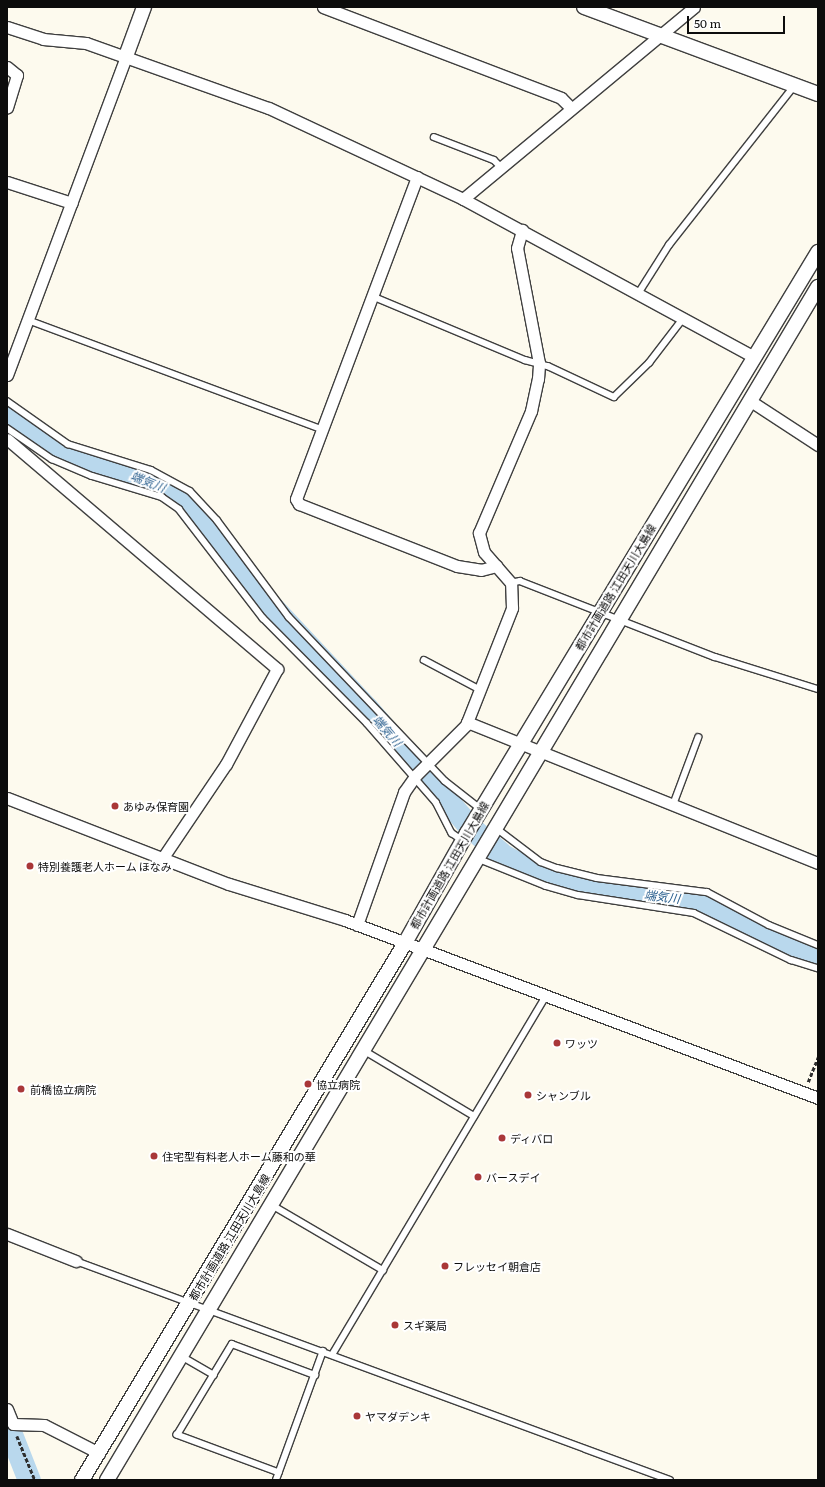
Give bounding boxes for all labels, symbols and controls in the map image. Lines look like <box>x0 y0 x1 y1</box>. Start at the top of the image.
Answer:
scale bar <box>689 8 787 34</box>
text: 50 m <box>694 14 721 32</box>
water label: 端気川 <box>129 469 167 495</box>
street label: 都市計画道路 江田天川大島線 <box>572 521 658 653</box>
water label: 端気川 <box>370 713 404 749</box>
place label: あゆみ保育園 <box>123 799 189 813</box>
street label: 都市計画道路 江田天川大島線 <box>407 799 491 931</box>
marker: あゆみ保育園 <box>110 801 120 811</box>
place label: 特別養護老人ホーム ほなみ <box>38 859 172 873</box>
marker: 特別養護老人ホーム ほなみ <box>25 861 35 871</box>
water label: 端気川 <box>643 888 681 906</box>
place label: ワッツ <box>565 1036 598 1050</box>
marker: ワッツ <box>552 1038 562 1048</box>
place label: 協立病院 <box>316 1077 360 1091</box>
marker: 協立病院 <box>303 1079 313 1089</box>
place label: 前橋協立病院 <box>30 1082 96 1096</box>
marker: 前橋協立病院 <box>15 1083 27 1095</box>
place label: シャンブル <box>536 1088 591 1102</box>
marker: シャンブル <box>523 1090 533 1100</box>
place label: ディバロ <box>510 1131 554 1145</box>
marker: ディバロ <box>497 1133 507 1143</box>
place label: 住宅型有料老人ホーム藤和の華 <box>162 1149 316 1163</box>
marker: 住宅型有料老人ホーム藤和の華 <box>149 1151 159 1161</box>
place label: バースデイ <box>486 1170 541 1184</box>
street label: 都市計画道路 江田天川大島線 <box>186 1171 272 1303</box>
marker: バースデイ <box>473 1172 483 1182</box>
place label: フレッセイ朝倉店 <box>453 1259 541 1273</box>
marker: フレッセイ朝倉店 <box>440 1261 450 1271</box>
place label: スギ薬局 <box>403 1318 447 1332</box>
marker: スギ薬局 <box>390 1320 400 1330</box>
place label: ヤマダデンキ <box>365 1409 431 1423</box>
marker: ヤマダデンキ <box>352 1411 362 1421</box>

